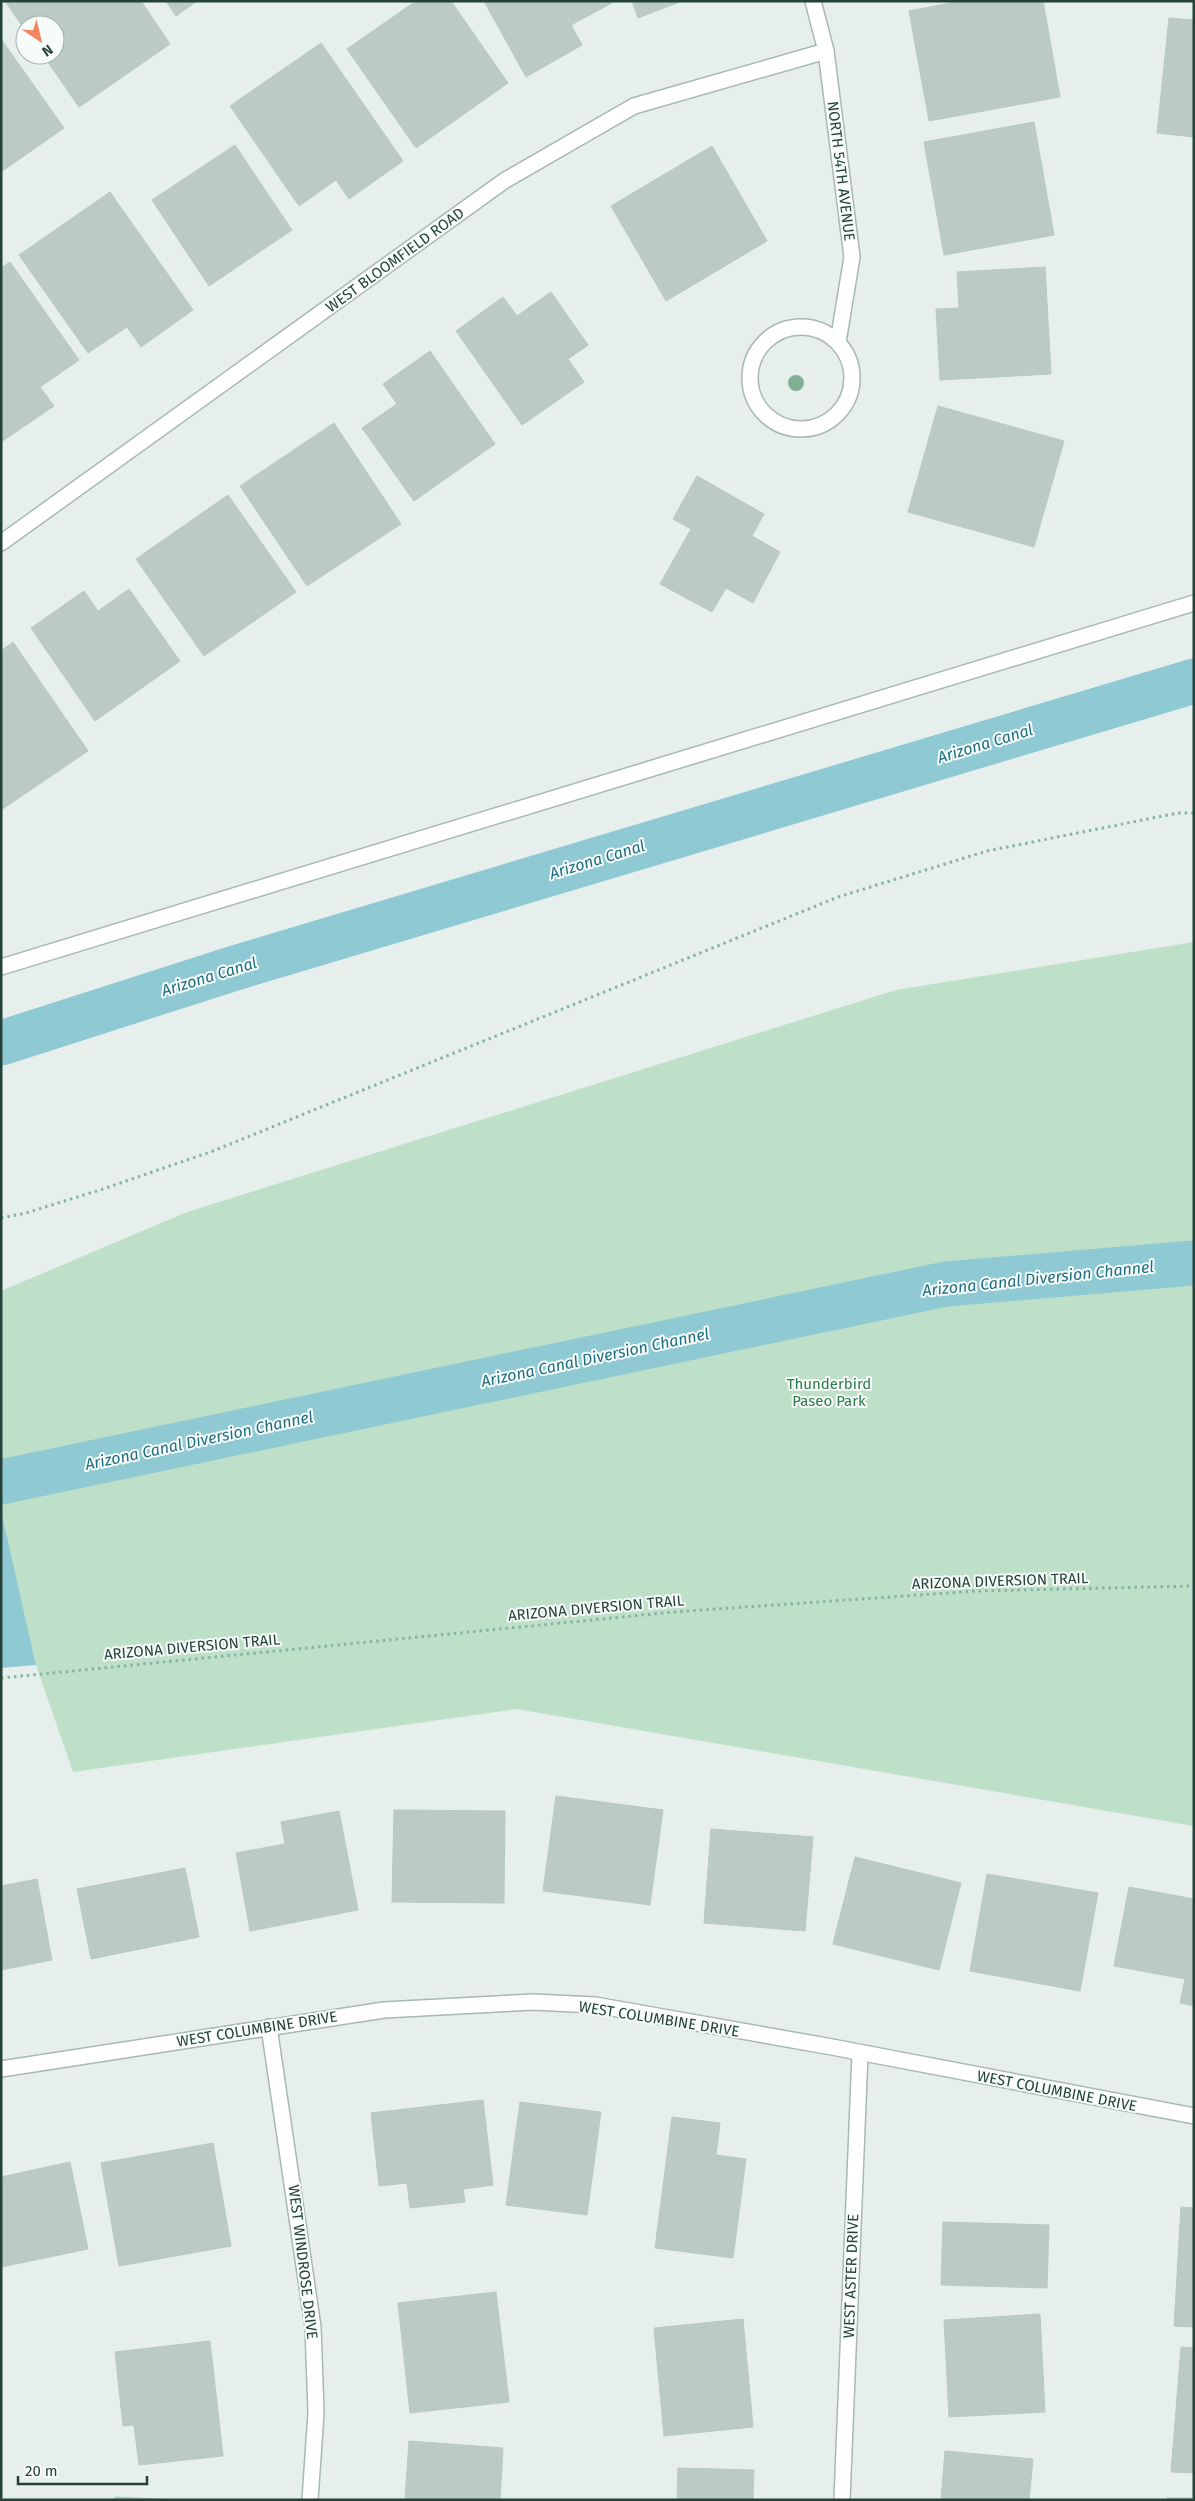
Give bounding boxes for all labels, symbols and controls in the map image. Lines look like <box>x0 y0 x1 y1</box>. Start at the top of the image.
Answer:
north arrow <box>15 15 65 65</box>
text: N <box>38 41 56 60</box>
street label: NORTH 54TH AVENUE <box>823 100 859 242</box>
street label: WEST BLOOMFIELD ROAD <box>322 204 468 316</box>
water label: Arizona Canal <box>934 720 1035 767</box>
water label: Arizona Canal <box>546 836 647 883</box>
water label: Arizona Canal <box>158 953 259 1000</box>
water label: Arizona Canal Diversion Channel <box>920 1257 1155 1300</box>
water label: Arizona Canal Diversion Channel <box>478 1324 711 1391</box>
park label: Thunderbird Paseo Park <box>787 1375 871 1410</box>
water label: Arizona Canal Diversion Channel <box>82 1407 315 1474</box>
street label: ARIZONA DIVERSION TRAIL <box>911 1569 1089 1593</box>
street label: ARIZONA DIVERSION TRAIL <box>507 1591 685 1625</box>
street label: ARIZONA DIVERSION TRAIL <box>103 1630 281 1664</box>
street label: WEST COLUMBINE DRIVE <box>577 1997 741 2041</box>
street label: WEST COLUMBINE DRIVE <box>175 2007 339 2051</box>
street label: WEST COLUMBINE DRIVE <box>976 2067 1138 2115</box>
street label: WEST WINDROSE DRIVE <box>285 2184 321 2340</box>
street label: WEST ASTER DRIVE <box>840 2213 862 2339</box>
scale bar <box>18 2454 146 2486</box>
text: 20 m <box>25 2462 58 2480</box>

